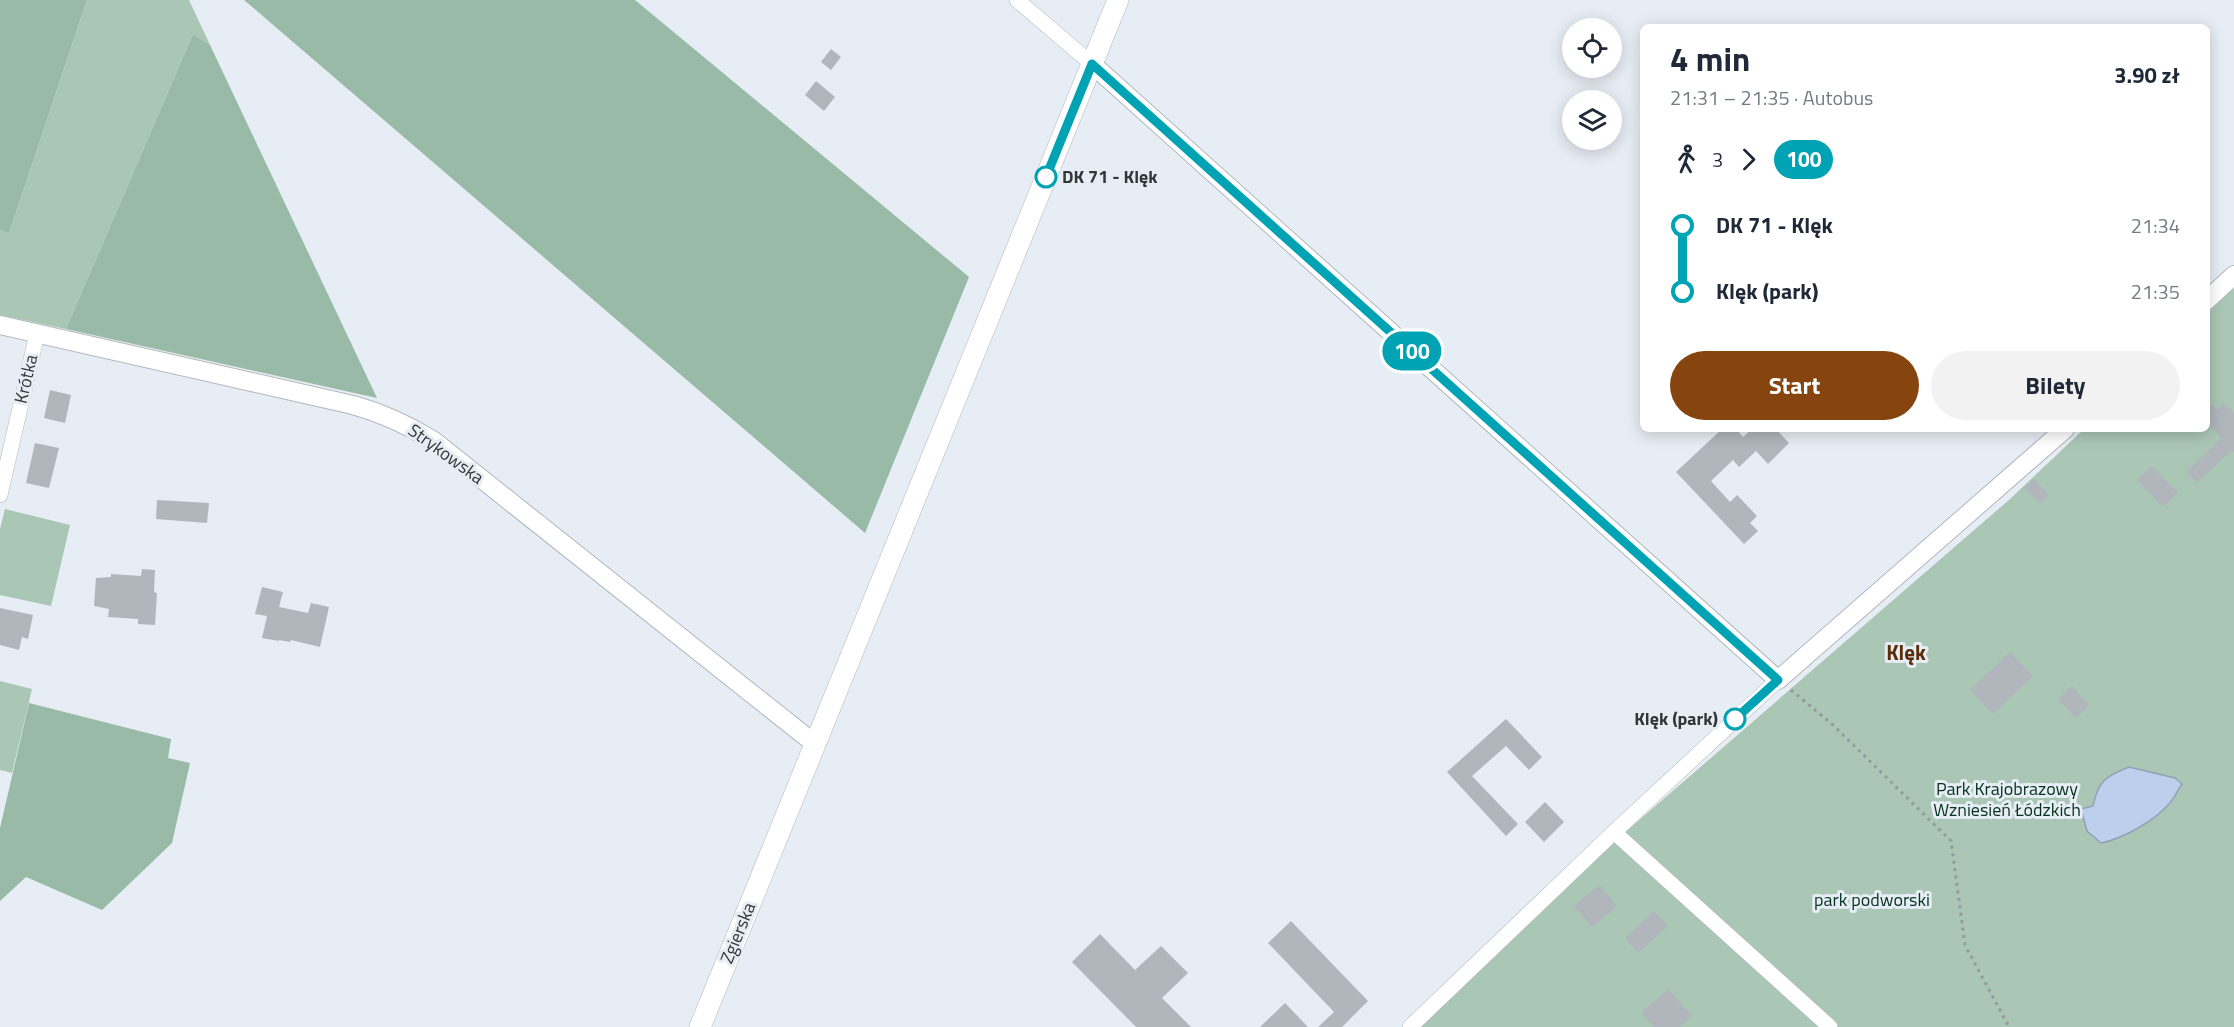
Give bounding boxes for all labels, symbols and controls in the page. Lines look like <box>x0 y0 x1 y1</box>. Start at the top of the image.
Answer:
map controls <box>1562 18 1622 150</box>
button: locate <box>1562 18 1622 78</box>
text: 4 min <box>1670 34 1750 84</box>
text: 3.90 zł <box>2114 58 2180 92</box>
text: 21:31 – 21:35 · Autobus <box>1670 82 1873 113</box>
button: layers <box>1562 90 1622 150</box>
icon: walk <box>1670 143 1703 176</box>
icon: forward <box>1732 143 1765 176</box>
text: 100 <box>1786 143 1821 175</box>
text: 3 <box>1712 144 1723 175</box>
place label: DK 71 - Klęk <box>1062 163 1158 190</box>
marker: DK 71 - Klęk <box>1035 166 1057 188</box>
text: DK 71 - Klęk <box>1716 208 1833 242</box>
text: 21:34 <box>2131 210 2180 241</box>
text: Klęk (park) <box>1716 274 1818 308</box>
text: 21:35 <box>2131 276 2180 307</box>
line badge: 100 <box>1378 332 1446 370</box>
text: 100 <box>1394 335 1430 367</box>
button: Start <box>1670 351 1919 420</box>
button: Bilety <box>1931 351 2180 420</box>
street label: Krótka <box>7 352 44 406</box>
street label: Strykowska <box>403 417 490 490</box>
district label: Klęk <box>1886 636 1926 668</box>
place label: Klęk (park) <box>1634 705 1718 732</box>
marker: Klęk (park) <box>1724 708 1746 730</box>
park label: Park Krajobrazowy Wzniesień Łódzkich <box>1933 775 2081 823</box>
park label: park podworski <box>1814 886 1930 913</box>
street label: Zgierska <box>713 898 762 967</box>

